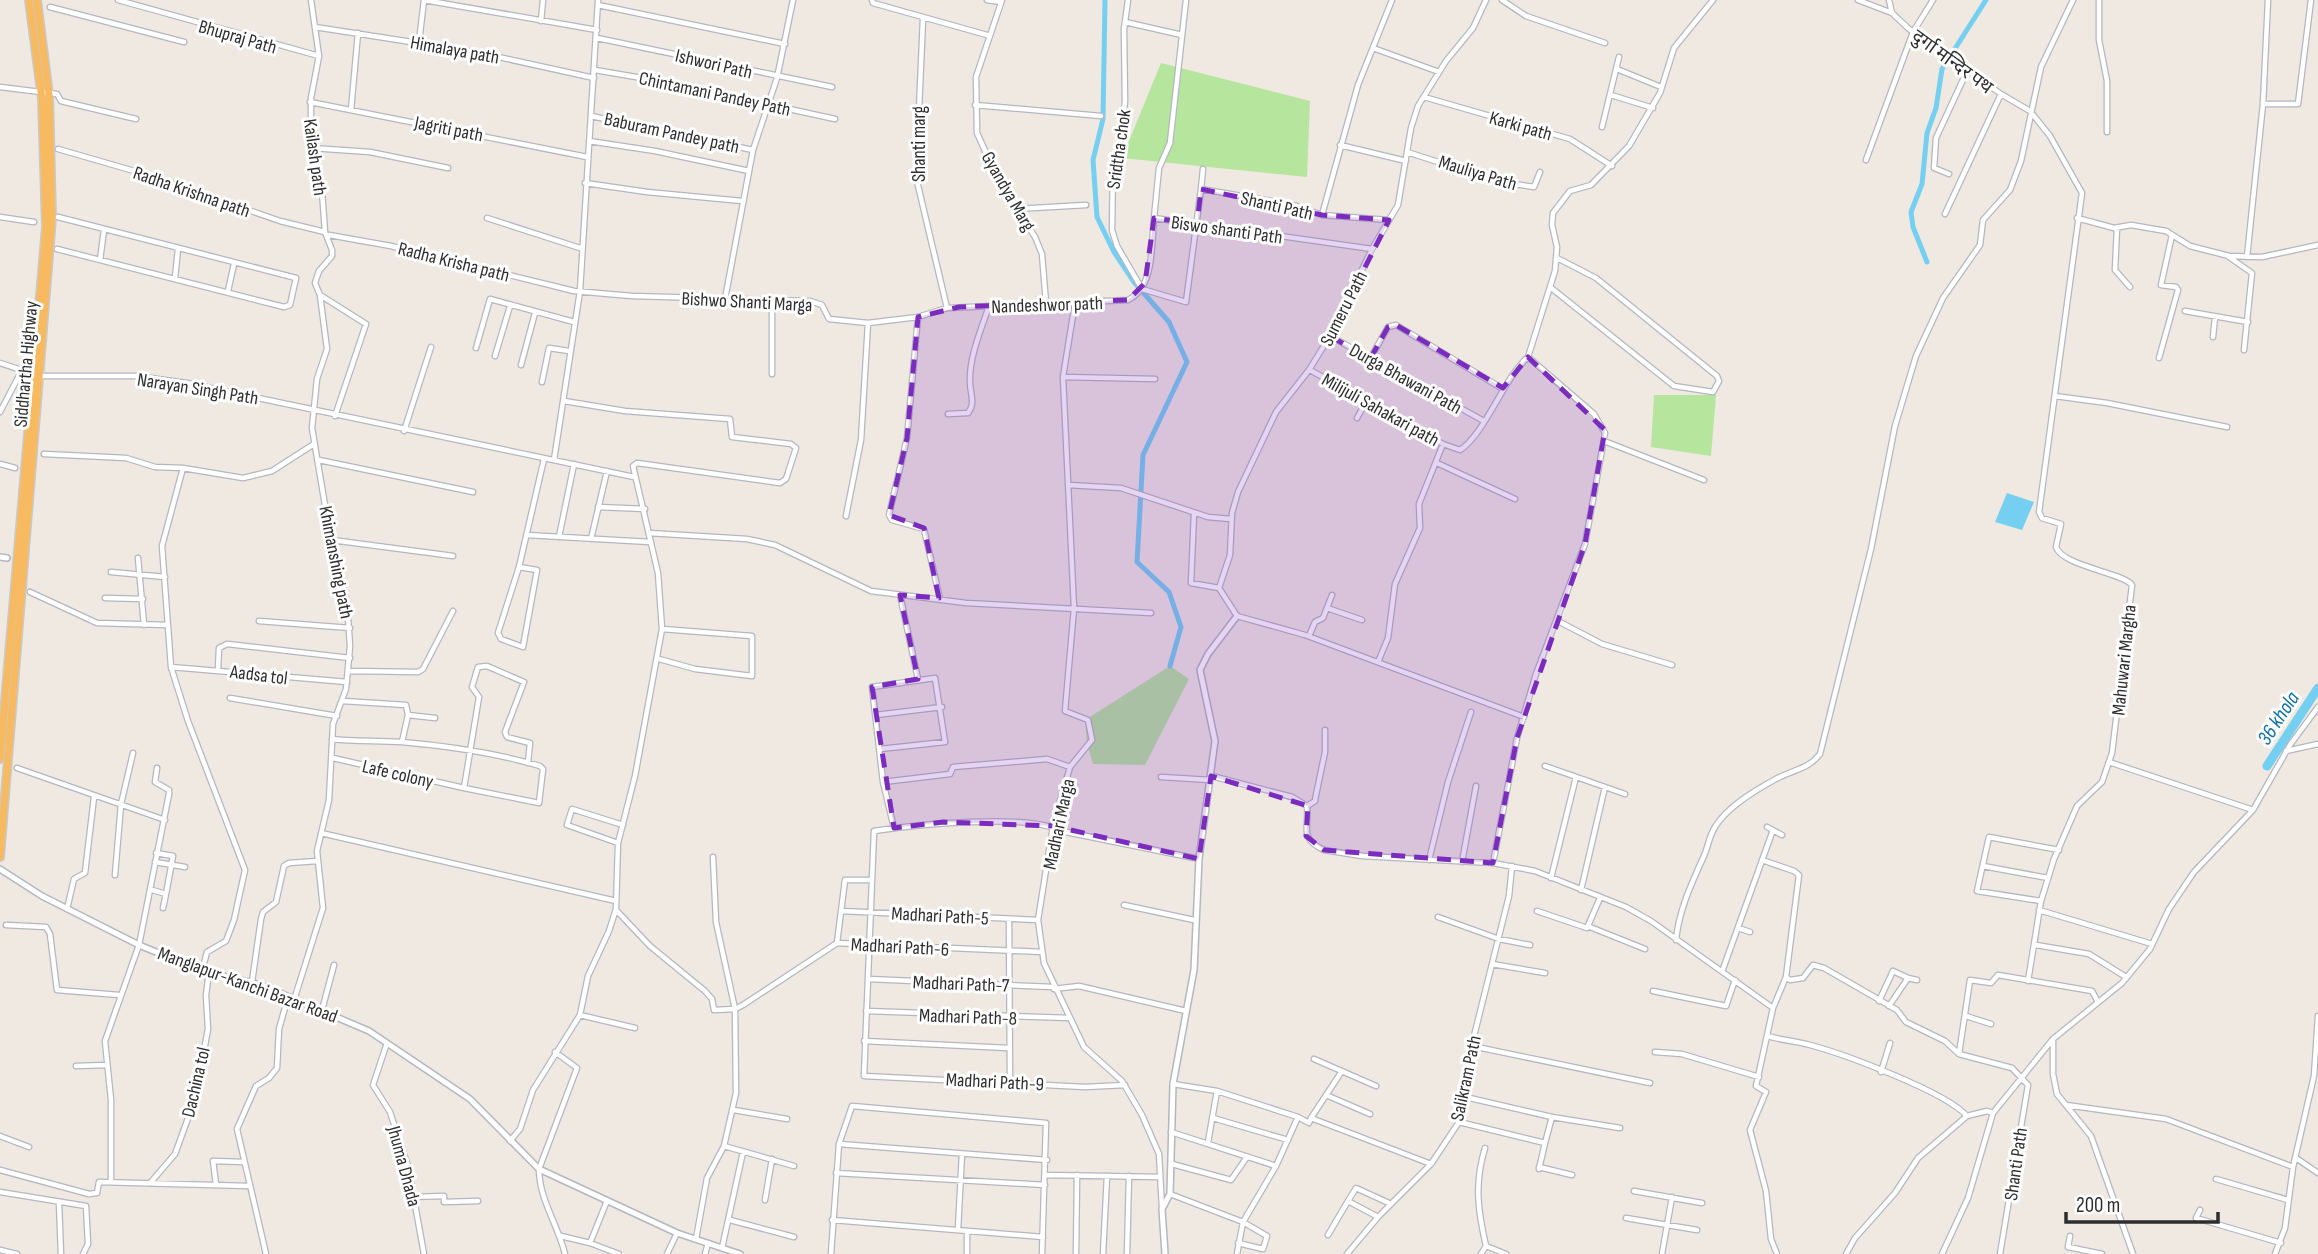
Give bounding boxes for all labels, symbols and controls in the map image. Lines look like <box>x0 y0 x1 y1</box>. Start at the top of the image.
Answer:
street label: Bhupraj Path <box>196 15 279 60</box>
street label: दुर्गा मन्दिर पथ <box>1907 24 1998 100</box>
street label: Himalaya path <box>408 31 501 70</box>
street label: Ishwori Path <box>673 44 754 84</box>
street label: Chintamani Pandey Path <box>637 67 793 122</box>
street label: Shanti marg <box>908 105 931 182</box>
street label: Sridtha chok <box>1103 107 1137 191</box>
street label: Karki path <box>1487 107 1555 146</box>
street label: Baburam Pandey path <box>602 108 741 159</box>
street label: Jagriti path <box>412 111 485 147</box>
street label: Kailash path <box>298 117 331 197</box>
street label: Gyandya Marg <box>976 148 1040 236</box>
street label: Mauliya Path <box>1436 151 1519 196</box>
street label: Radha Krishna path <box>130 162 253 223</box>
street label: Shanti Path <box>1238 187 1315 226</box>
street label: Biswo shanti Path <box>1170 211 1284 250</box>
street label: Radha Krisha path <box>395 237 512 287</box>
street label: Sumeru Path <box>1316 267 1373 350</box>
street label: Bishwo Shanti Marga <box>681 288 813 317</box>
street label: Nandeshwor path <box>991 292 1103 319</box>
street label: Siddhartha Highway <box>10 299 44 428</box>
street label: Durga Bhawani Path <box>1345 339 1466 420</box>
street label: Narayan Singh Path <box>136 369 260 410</box>
street label: Milijuli Sahakari path <box>1318 369 1443 452</box>
street label: Khimanshing path <box>313 504 358 621</box>
street label: Mahuwari Margha <box>2107 604 2142 717</box>
street label: Aadsa tol <box>228 660 289 690</box>
water label: 36 khola <box>2252 687 2305 750</box>
street label: Lafe colony <box>360 755 436 794</box>
street label: Madhari Marga <box>1039 777 1080 872</box>
street label: Madhari Path-5 <box>891 902 989 931</box>
street label: Madhari Path-6 <box>850 933 950 962</box>
street label: Manglapur-Kanchi Bazar Road <box>154 942 341 1029</box>
street label: Madhari Path-7 <box>912 971 1010 998</box>
street label: Madhari Path-8 <box>918 1004 1017 1031</box>
street label: Salikram Path <box>1446 1033 1487 1123</box>
street label: Dachina tol <box>177 1045 216 1120</box>
street label: Madhari Path-9 <box>945 1068 1045 1097</box>
street label: Jhuma Dhada <box>382 1123 425 1209</box>
street label: Shanti Path <box>2000 1126 2033 1202</box>
scale bar <box>2066 1180 2218 1224</box>
text: 200 m <box>2076 1193 2120 1218</box>

